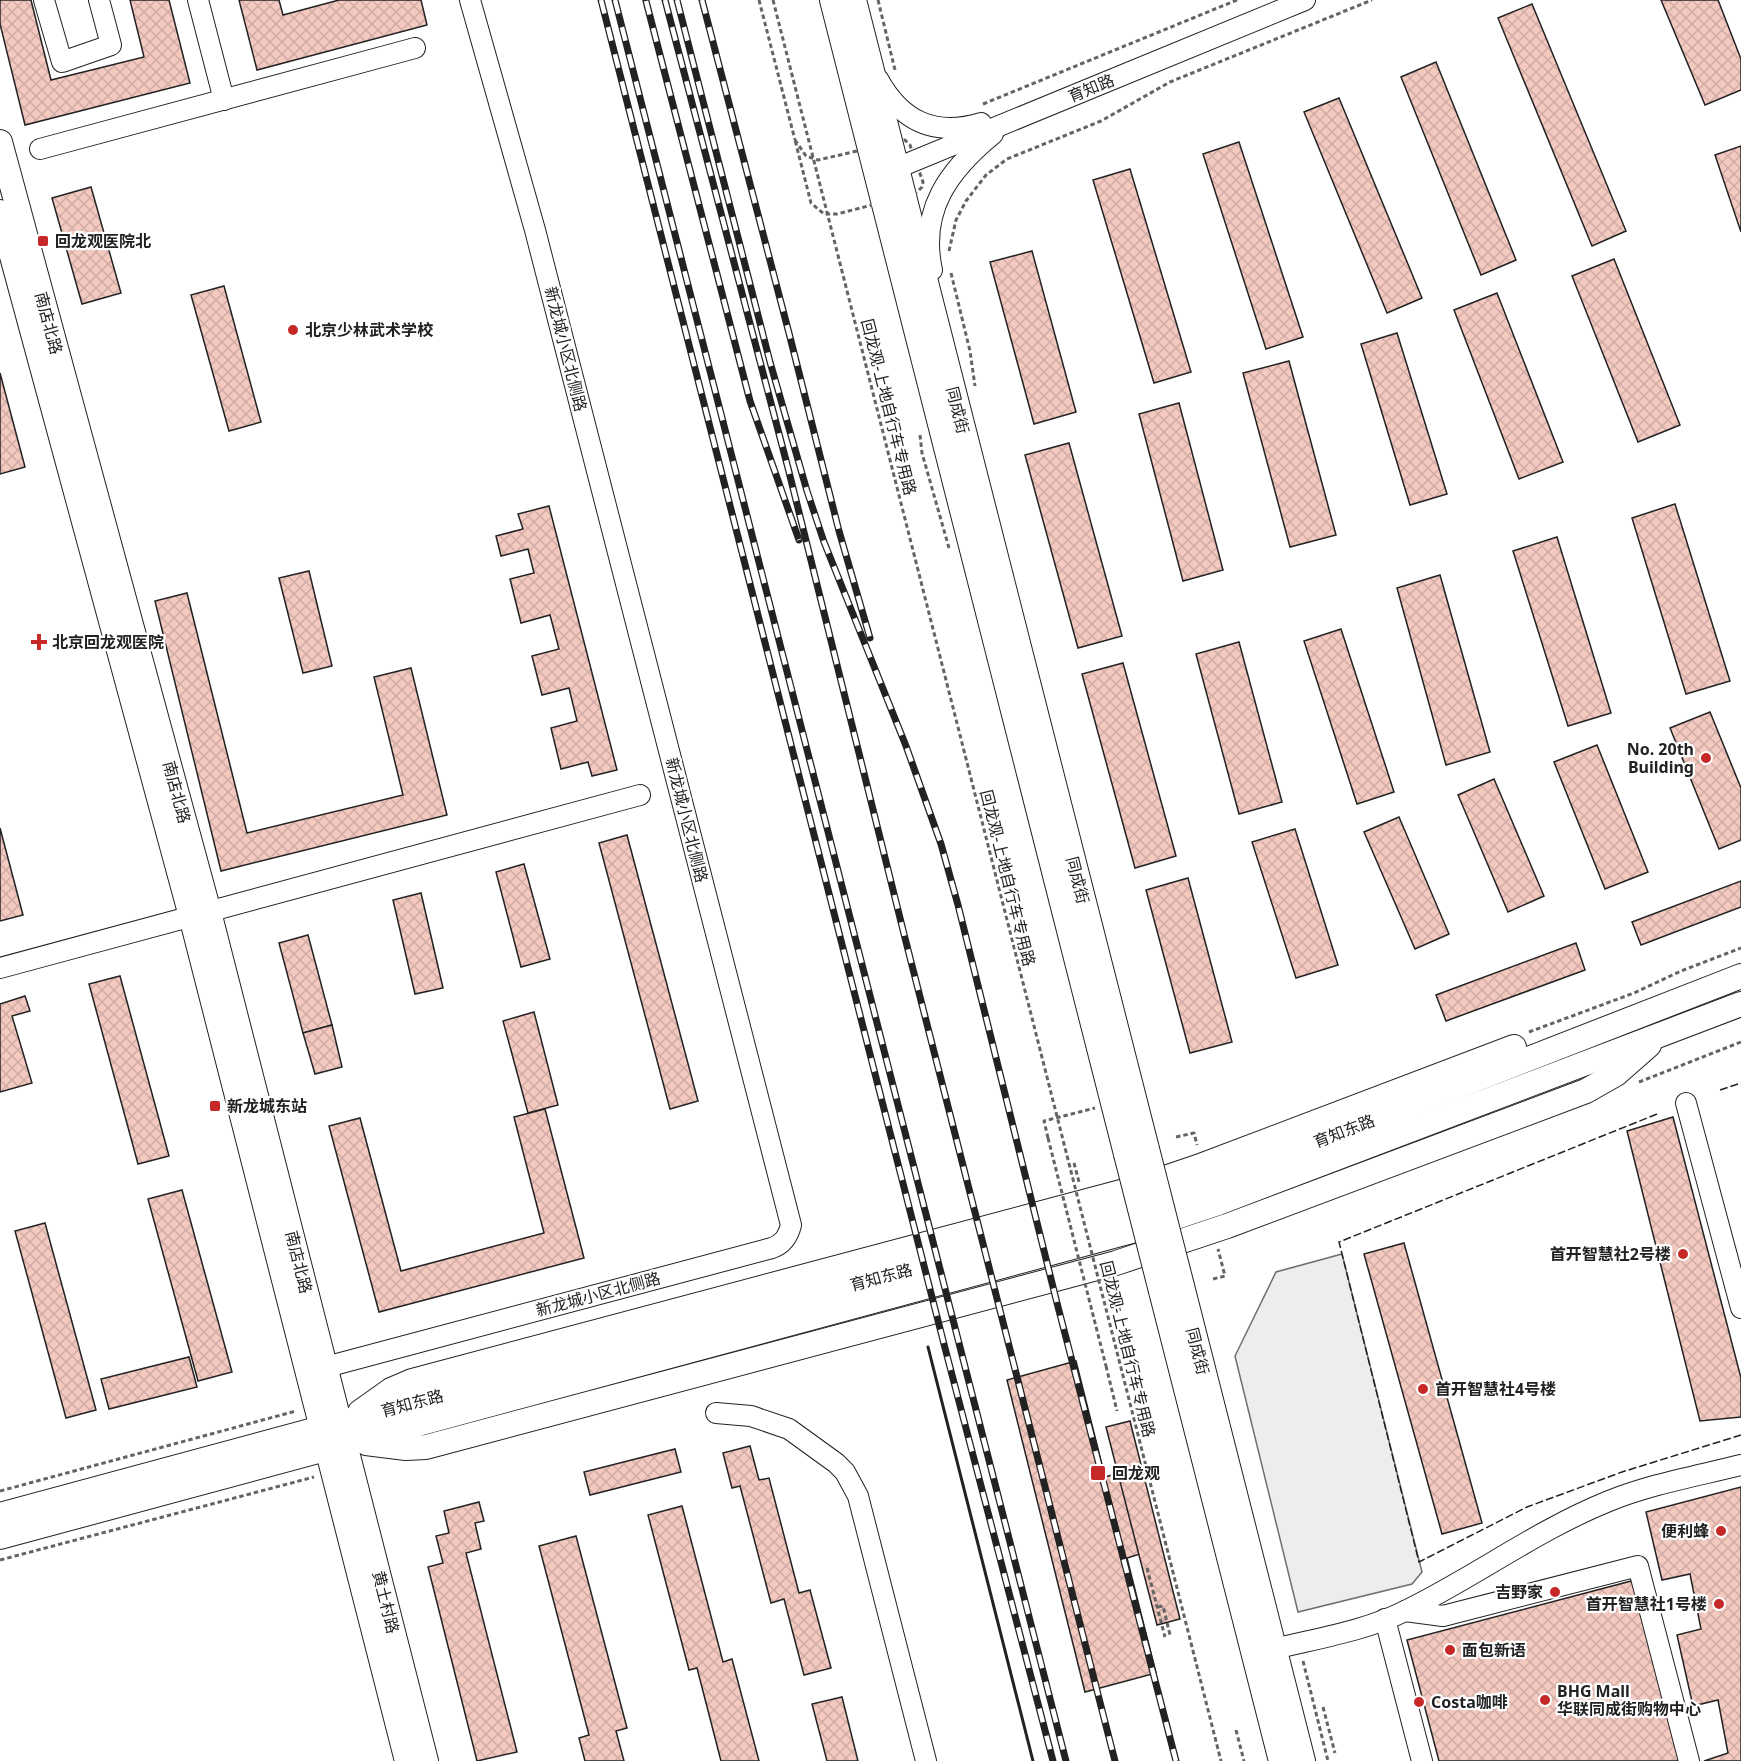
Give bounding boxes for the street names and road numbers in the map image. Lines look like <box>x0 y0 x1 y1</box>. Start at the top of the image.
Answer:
street label: 育知路 <box>1065 69 1117 107</box>
street label: 新龙城小区北侧路 <box>540 284 592 414</box>
street label: 南店北路 <box>30 289 68 357</box>
street label: 回龙观-上地自行车专用路 <box>856 316 922 498</box>
street label: 同成街 <box>942 384 974 436</box>
street label: 新龙城小区北侧路 <box>661 755 713 885</box>
street label: 南店北路 <box>158 758 196 826</box>
street label: 回龙观-上地自行车专用路 <box>975 787 1041 969</box>
street label: 同成街 <box>1062 854 1094 906</box>
street label: 育知东路 <box>1310 1109 1378 1153</box>
street label: 南店北路 <box>281 1228 317 1296</box>
street label: 育知东路 <box>847 1258 915 1296</box>
street label: 回龙观-上地自行车专用路 <box>1095 1258 1161 1440</box>
street label: 新龙城小区北侧路 <box>533 1267 663 1321</box>
street label: 同成街 <box>1182 1325 1214 1377</box>
street label: 育知东路 <box>378 1384 446 1422</box>
street label: 黄土村路 <box>368 1568 404 1636</box>

